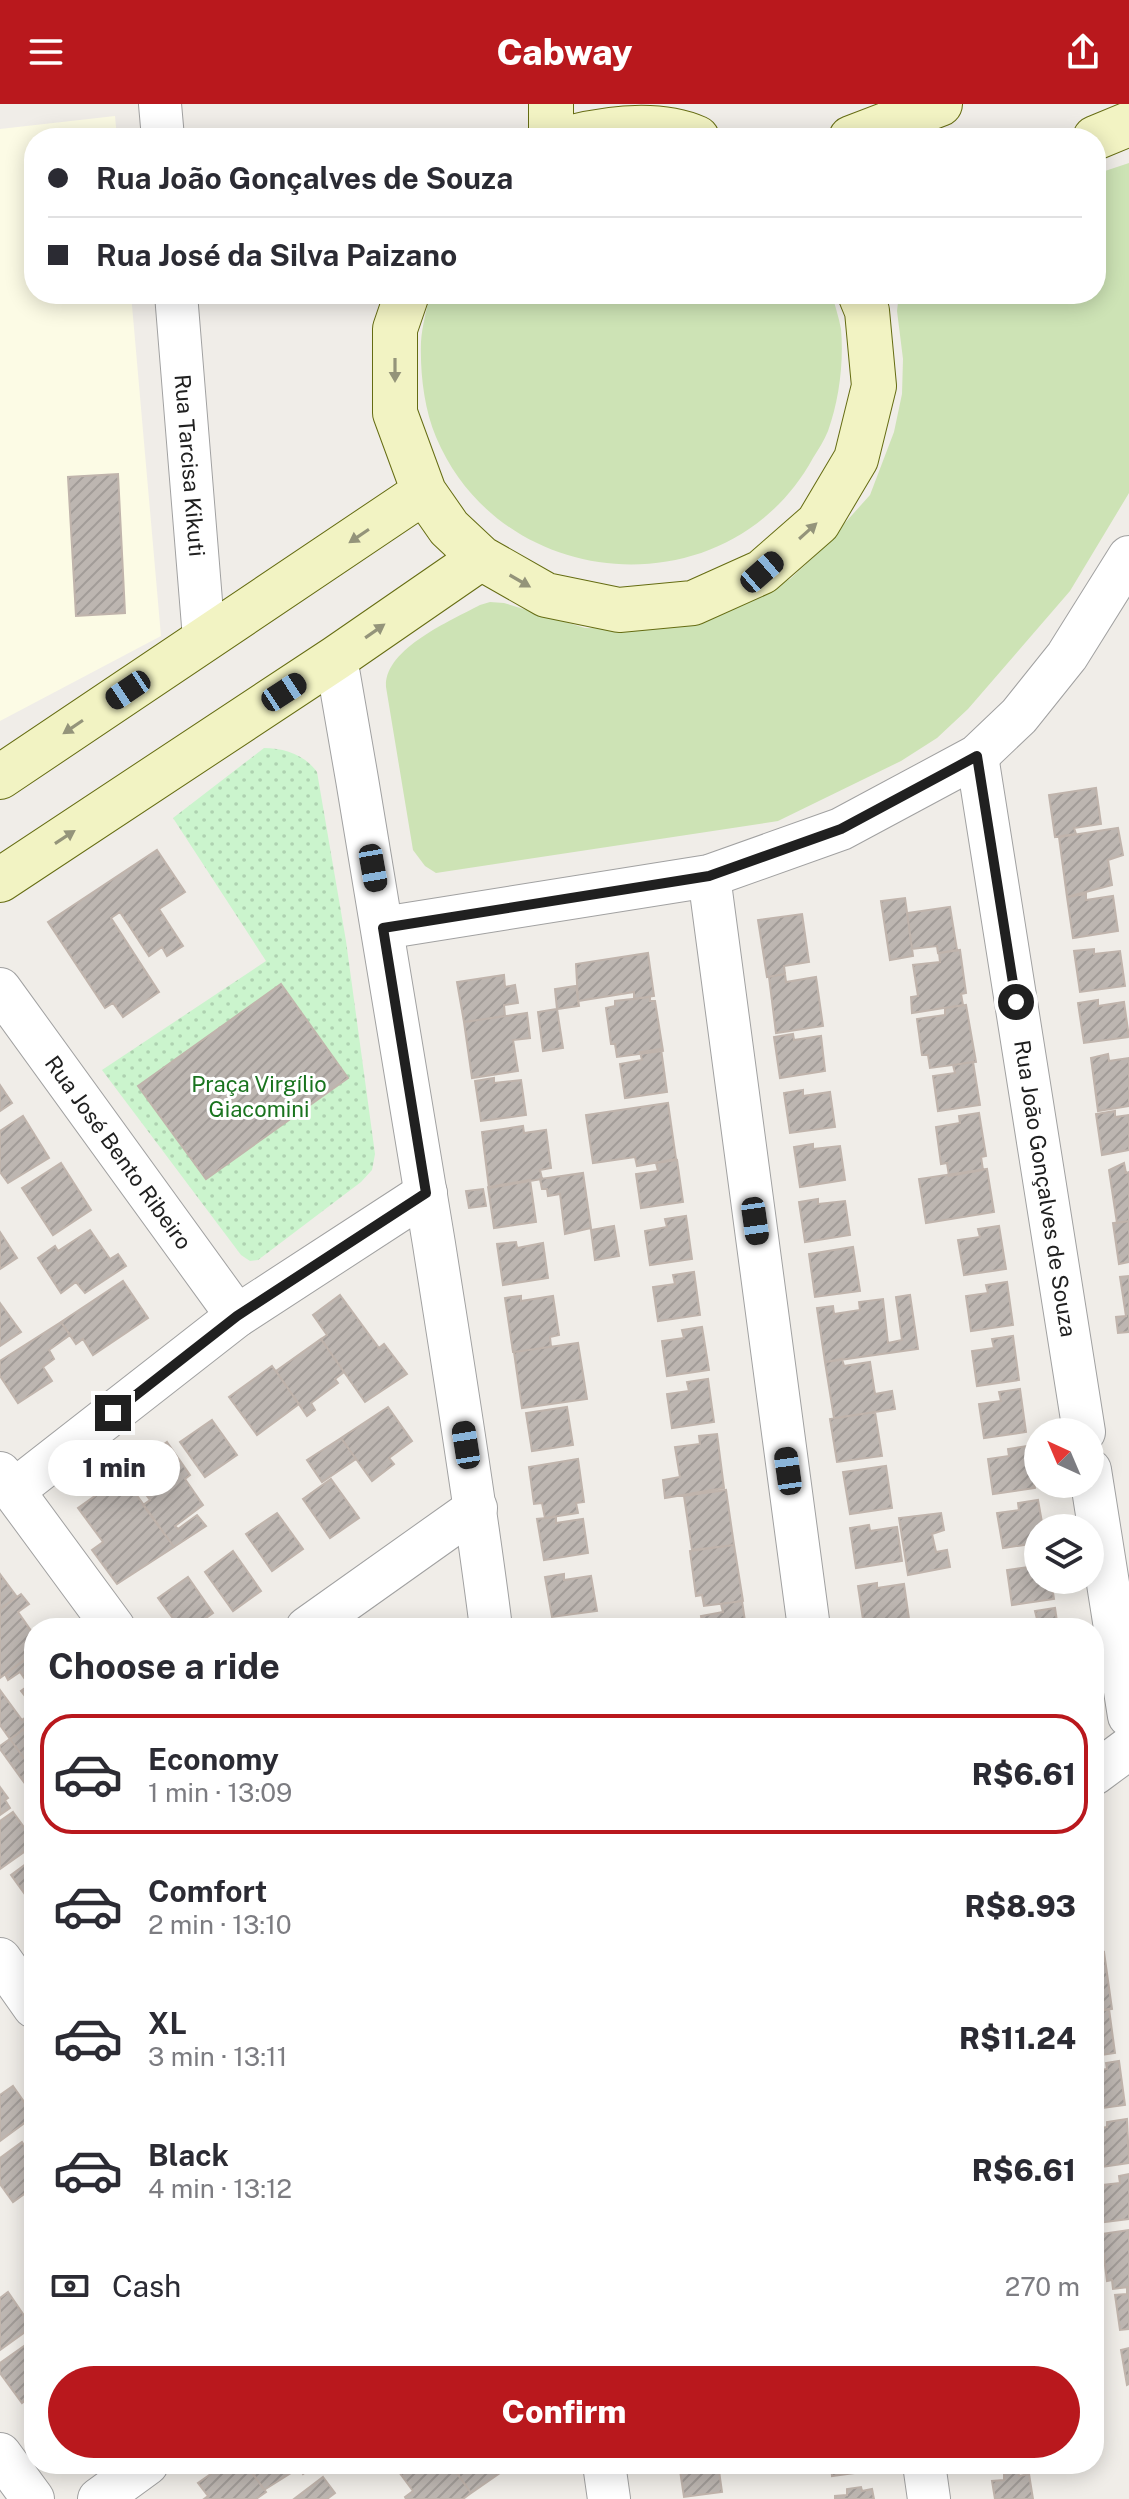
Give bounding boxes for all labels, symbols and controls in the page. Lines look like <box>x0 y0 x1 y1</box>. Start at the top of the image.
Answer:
icon: menu <box>24 30 68 74</box>
icon: share <box>1061 30 1105 74</box>
text: Cabway <box>496 31 633 73</box>
text: Rua João Gonçalves de Souza <box>96 160 513 196</box>
text: Rua José da Silva Paizano <box>96 237 457 273</box>
one-way arrow <box>389 358 401 383</box>
street label: Rua Tarcisa Kikuti <box>170 373 210 558</box>
one-way arrow <box>799 523 818 541</box>
one-way arrow <box>348 528 370 542</box>
car <box>736 547 788 597</box>
one-way arrow <box>509 574 531 588</box>
one-way arrow <box>364 624 386 639</box>
car <box>101 667 155 713</box>
car <box>257 669 311 715</box>
one-way arrow <box>63 719 84 734</box>
one-way arrow <box>54 830 76 844</box>
car <box>357 842 389 894</box>
route start <box>998 984 1034 1020</box>
street label: Rua João Gonçalves de Souza <box>1009 1038 1082 1339</box>
street label: Rua José Bento Ribeiro <box>40 1051 197 1254</box>
park label: Praça Virgílio Giacomini <box>191 1071 327 1122</box>
car <box>740 1196 770 1246</box>
route end <box>95 1395 131 1431</box>
north arrow <box>1024 1418 1104 1498</box>
map controls <box>1024 1418 1104 1594</box>
car <box>450 1419 482 1471</box>
callout: 1 min <box>47 1441 179 1497</box>
car <box>773 1446 803 1496</box>
text: 1 min <box>82 1452 146 1483</box>
button: layers <box>1024 1514 1104 1594</box>
text: Choose a ride <box>48 1645 280 1687</box>
icon: car <box>52 1738 124 1810</box>
text: Economy <box>148 1741 279 1777</box>
text: R$6.61 <box>972 1756 1076 1792</box>
text: 1 min · 13:09 <box>148 1777 292 1808</box>
icon: car <box>52 1870 124 1942</box>
text: Comfort <box>148 1873 267 1909</box>
text: R$8.93 <box>964 1888 1076 1924</box>
text: 2 min · 13:10 <box>148 1909 292 1940</box>
icon: car <box>52 2002 124 2074</box>
text: XL <box>148 2005 187 2041</box>
text: R$11.24 <box>959 2020 1076 2056</box>
text: 3 min · 13:11 <box>148 2041 287 2072</box>
icon: car <box>52 2134 124 2206</box>
text: Black <box>148 2137 229 2173</box>
text: R$6.61 <box>972 2152 1076 2188</box>
text: 4 min · 13:12 <box>148 2173 292 2204</box>
icon: cash <box>48 2264 92 2308</box>
text: Cash <box>112 2268 181 2304</box>
text: 270 m <box>1005 2271 1080 2302</box>
button: Confirm <box>48 2366 1080 2458</box>

